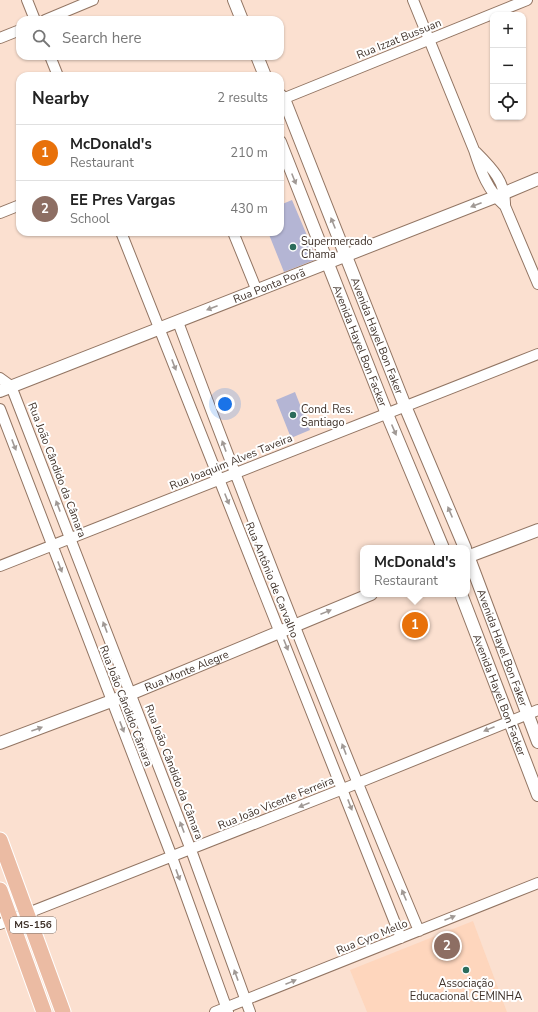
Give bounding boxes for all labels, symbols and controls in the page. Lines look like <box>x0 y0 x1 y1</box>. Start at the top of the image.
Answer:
map controls <box>490 12 526 120</box>
button: + <box>490 12 526 48</box>
street label: Rua Izzat Bussuan <box>354 15 444 63</box>
search box <box>16 16 284 60</box>
icon: search <box>30 27 52 49</box>
text: Search here <box>62 28 142 48</box>
button: − <box>490 48 526 84</box>
button: locate <box>490 84 526 120</box>
text: Nearby <box>32 87 89 110</box>
text: 2 results <box>217 89 268 107</box>
text: McDonald's <box>70 134 152 154</box>
text: 1 <box>41 144 49 162</box>
text: 210 m <box>230 144 268 162</box>
text: Restaurant <box>70 154 134 172</box>
one-way arrow <box>292 173 298 185</box>
text: EE Pres Vargas <box>70 190 175 210</box>
text: 2 <box>41 200 49 218</box>
text: 430 m <box>230 200 268 218</box>
one-way arrow <box>470 202 482 208</box>
text: School <box>70 210 110 228</box>
one-way arrow <box>330 216 336 228</box>
place label: Supermercado Chama <box>301 234 373 262</box>
marker: Supermercado Chama <box>288 242 298 252</box>
street label: Rua Ponta Porã <box>231 265 308 306</box>
street label: Avenida Hayel Bon Faker <box>348 275 407 396</box>
street label: Avenida Hayel Bon Facker <box>330 283 391 409</box>
one-way arrow <box>205 306 217 312</box>
one-way arrow <box>171 359 177 370</box>
your location <box>215 394 235 414</box>
street label: Rua João Cândido da Câmara <box>24 400 90 540</box>
place label: Cond. Res. Santiago <box>301 402 353 430</box>
marker: Cond. Res. Santiago <box>288 410 298 420</box>
one-way arrow <box>391 424 397 435</box>
street label: Rua Joaquim Alves Taveira <box>167 430 295 493</box>
one-way arrow <box>220 439 226 451</box>
one-way arrow <box>11 440 17 452</box>
one-way arrow <box>224 493 230 505</box>
one-way arrow <box>55 499 61 511</box>
one-way arrow <box>446 506 452 518</box>
street label: Rua Antônio de Carvalho <box>242 520 302 640</box>
popup <box>360 545 470 597</box>
text: McDonald's <box>374 552 456 572</box>
one-way arrow <box>58 561 64 573</box>
text: Restaurant <box>374 572 438 590</box>
street label: Avenida Hayel Bon Faker <box>474 587 531 708</box>
one-way arrow <box>320 609 332 615</box>
pin: 1 <box>402 610 428 640</box>
one-way arrow <box>102 621 108 633</box>
street label: Avenida Hayel Bon Facker <box>469 632 530 758</box>
one-way arrow <box>283 640 289 652</box>
street label: Rua João Cândido Câmara <box>96 643 156 769</box>
street label: Rua Monte Alegre <box>142 646 231 695</box>
street label: Rua João Cândido da Câmara <box>141 702 207 842</box>
one-way arrow <box>119 722 125 734</box>
one-way arrow <box>31 725 43 731</box>
one-way arrow <box>482 727 494 733</box>
one-way arrow <box>340 742 346 754</box>
street label: Rua João Vicente Ferreira <box>216 773 336 833</box>
one-way arrow <box>347 799 353 811</box>
one-way arrow <box>297 802 309 808</box>
one-way arrow <box>179 820 185 832</box>
one-way arrow <box>176 869 182 881</box>
one-way arrow <box>401 889 407 900</box>
one-way arrow <box>445 915 456 921</box>
street label: Rua Cyro Mello <box>334 916 410 958</box>
road number: MS-156 <box>10 917 56 933</box>
pin: 2 <box>434 931 460 961</box>
marker: Associação Educacional CEMINHA <box>461 965 471 975</box>
one-way arrow <box>233 969 239 981</box>
place label: Associação Educacional CEMINHA <box>410 976 522 1004</box>
one-way arrow <box>285 979 297 985</box>

